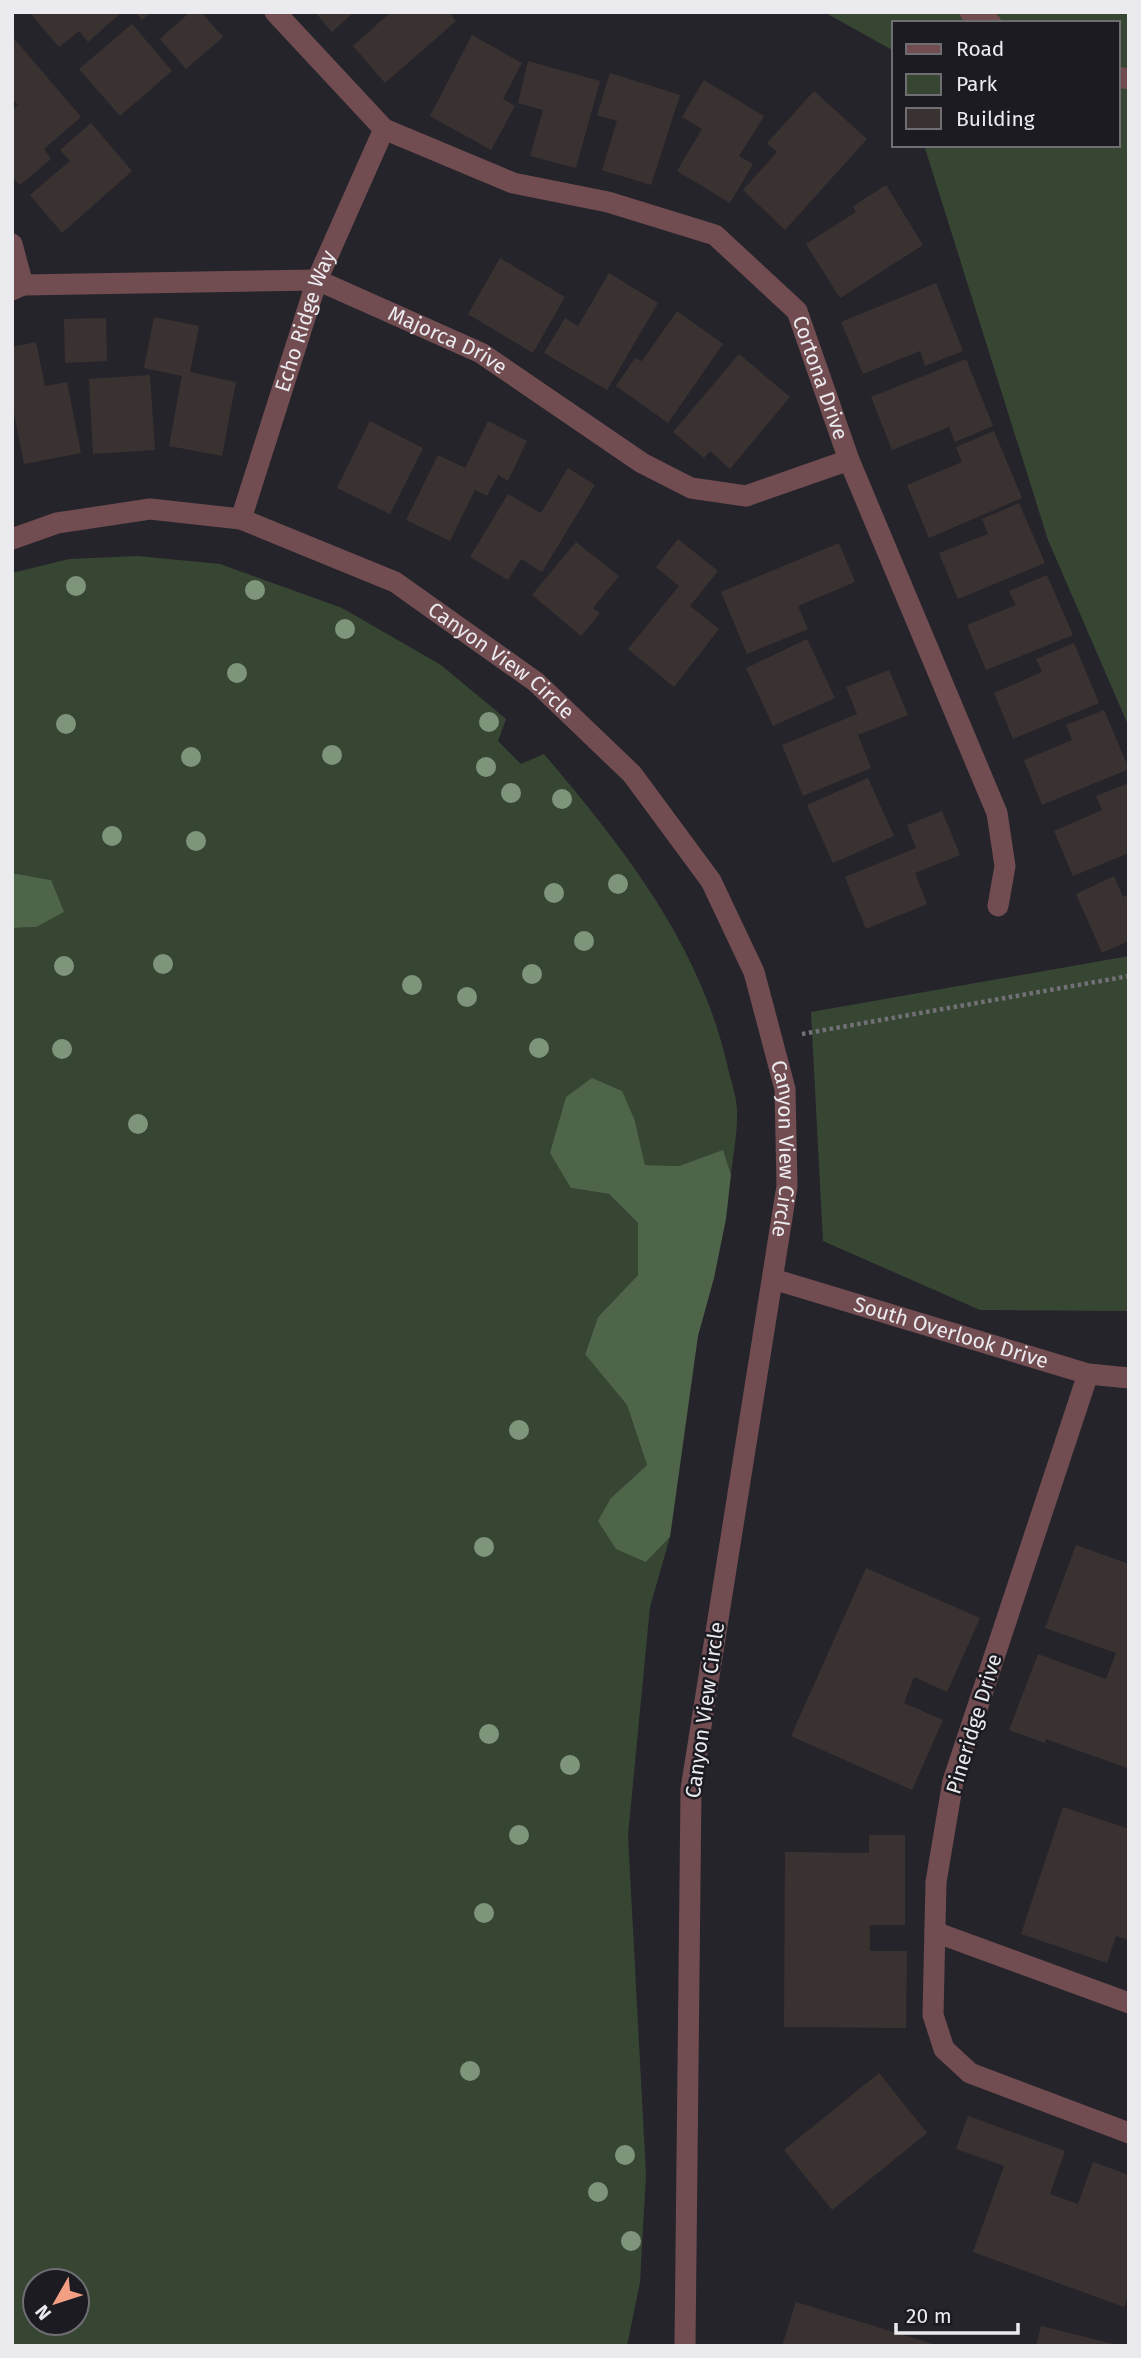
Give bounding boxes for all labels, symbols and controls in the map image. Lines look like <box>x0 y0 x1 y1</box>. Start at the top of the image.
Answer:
legend <box>892 21 1120 147</box>
text: Road <box>956 36 1004 62</box>
text: Park <box>956 71 998 97</box>
text: Building <box>956 106 1035 132</box>
street label: Echo Ridge Way <box>269 246 342 395</box>
street label: Majorca Drive <box>384 300 512 380</box>
street label: Cortona Drive <box>787 312 854 443</box>
street label: Canyon View Circle <box>423 596 580 725</box>
street label: Canyon View Circle <box>765 1057 800 1239</box>
street label: South Overlook Drive <box>851 1291 1052 1374</box>
street label: Canyon View Circle <box>680 1620 730 1800</box>
street label: Pineridge Drive <box>940 1651 1008 1797</box>
north arrow <box>21 2267 91 2337</box>
scale bar <box>896 2292 1018 2336</box>
text: N <box>30 2300 56 2325</box>
text: 20 m <box>906 2303 952 2329</box>

